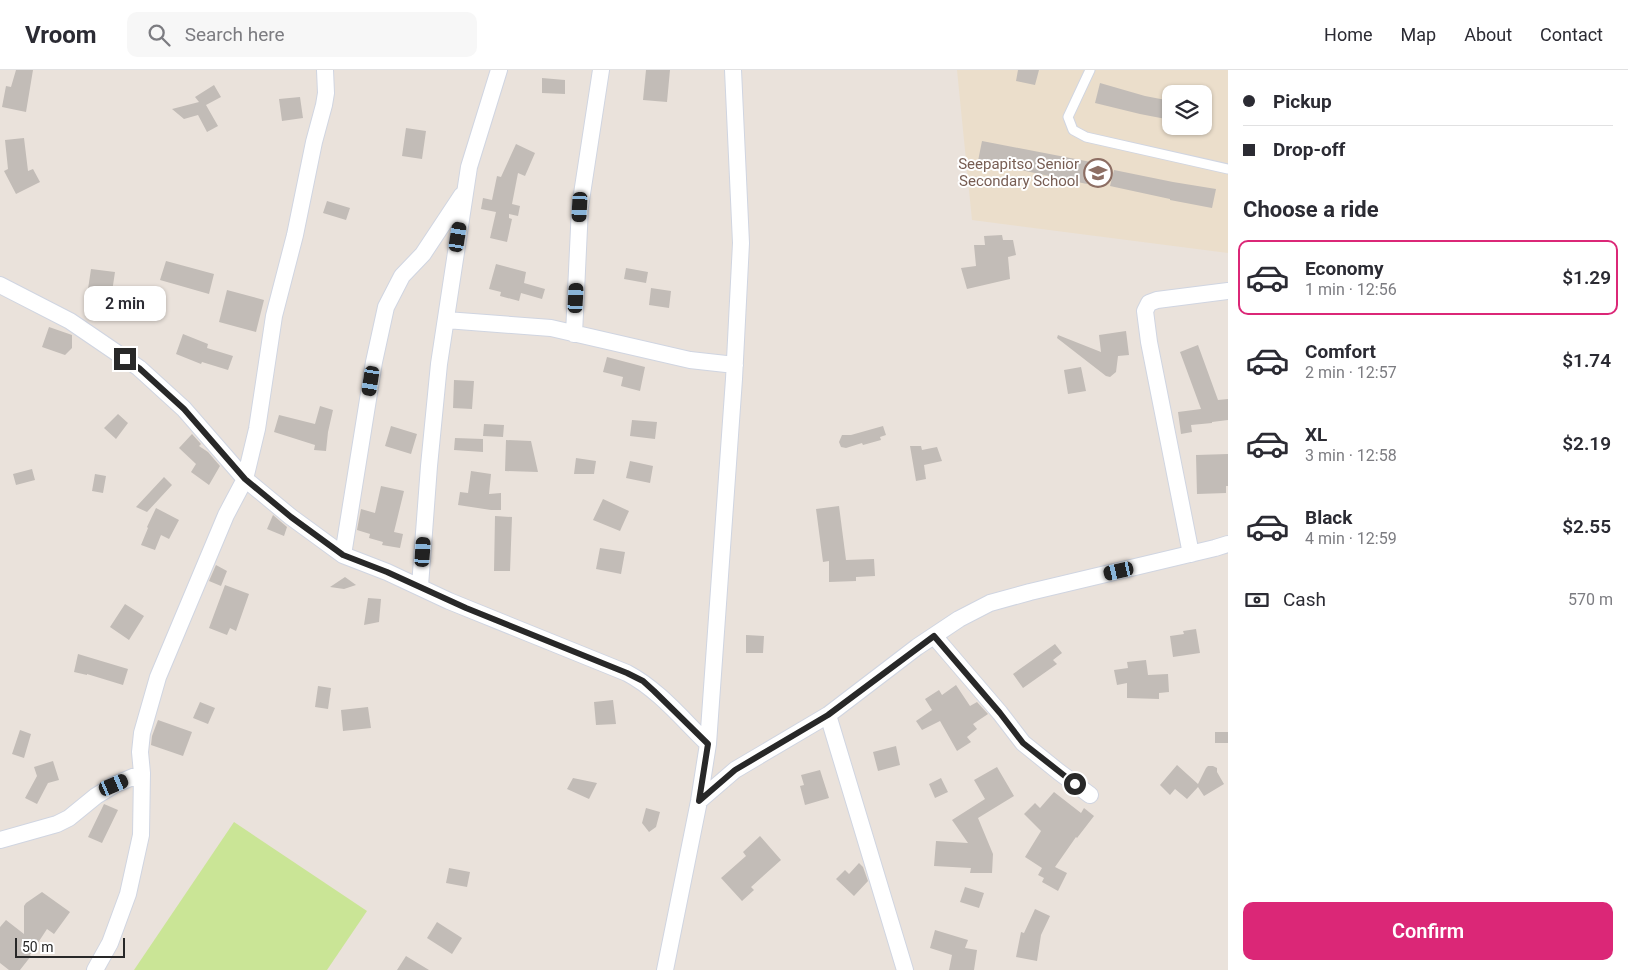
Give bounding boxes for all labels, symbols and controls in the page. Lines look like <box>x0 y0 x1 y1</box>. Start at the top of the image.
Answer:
search box <box>127 12 477 57</box>
text: Vroom <box>25 21 97 49</box>
icon: search <box>145 21 173 49</box>
text: Search here <box>185 23 285 46</box>
text: Home <box>1324 24 1373 45</box>
text: Map <box>1401 24 1436 45</box>
text: About <box>1464 24 1512 45</box>
text: Contact <box>1540 24 1603 45</box>
map controls <box>1162 85 1212 135</box>
button: layers <box>1162 85 1212 135</box>
text: Pickup <box>1273 90 1332 113</box>
text: Drop-off <box>1273 138 1345 161</box>
place label: Seepapitso Senior Secondary School <box>958 155 1079 190</box>
school or university icon: Seepapitso Senior Secondary School <box>1083 158 1113 188</box>
car <box>571 192 588 222</box>
text: Choose a ride <box>1243 197 1379 222</box>
car <box>448 221 467 253</box>
icon: car <box>1245 255 1290 300</box>
text: Economy <box>1305 257 1384 280</box>
text: $1.29 <box>1562 266 1611 289</box>
text: 1 min · 12:56 <box>1305 280 1397 299</box>
car <box>567 283 584 313</box>
callout: 2 min <box>84 286 166 322</box>
text: 2 min <box>105 294 145 313</box>
icon: car <box>1245 338 1290 383</box>
text: Comfort <box>1305 340 1376 363</box>
route end <box>114 348 136 370</box>
text: $1.74 <box>1562 349 1611 372</box>
text: 2 min · 12:57 <box>1305 363 1397 382</box>
car <box>361 365 380 397</box>
icon: car <box>1245 421 1290 466</box>
text: XL <box>1305 423 1327 446</box>
text: $2.19 <box>1562 432 1611 455</box>
text: 3 min · 12:58 <box>1305 446 1397 465</box>
icon: car <box>1245 504 1290 549</box>
text: Black <box>1305 506 1352 529</box>
text: $2.55 <box>1562 515 1611 538</box>
text: 4 min · 12:59 <box>1305 529 1397 548</box>
car <box>414 537 431 567</box>
car <box>1102 560 1135 582</box>
icon: cash <box>1243 586 1271 614</box>
text: Cash <box>1283 588 1326 611</box>
text: 570 m <box>1568 590 1613 609</box>
car <box>97 772 130 798</box>
route start <box>1064 773 1086 795</box>
button: Confirm <box>1243 902 1613 960</box>
scale bar <box>15 935 125 958</box>
text: 50 m <box>22 939 54 955</box>

